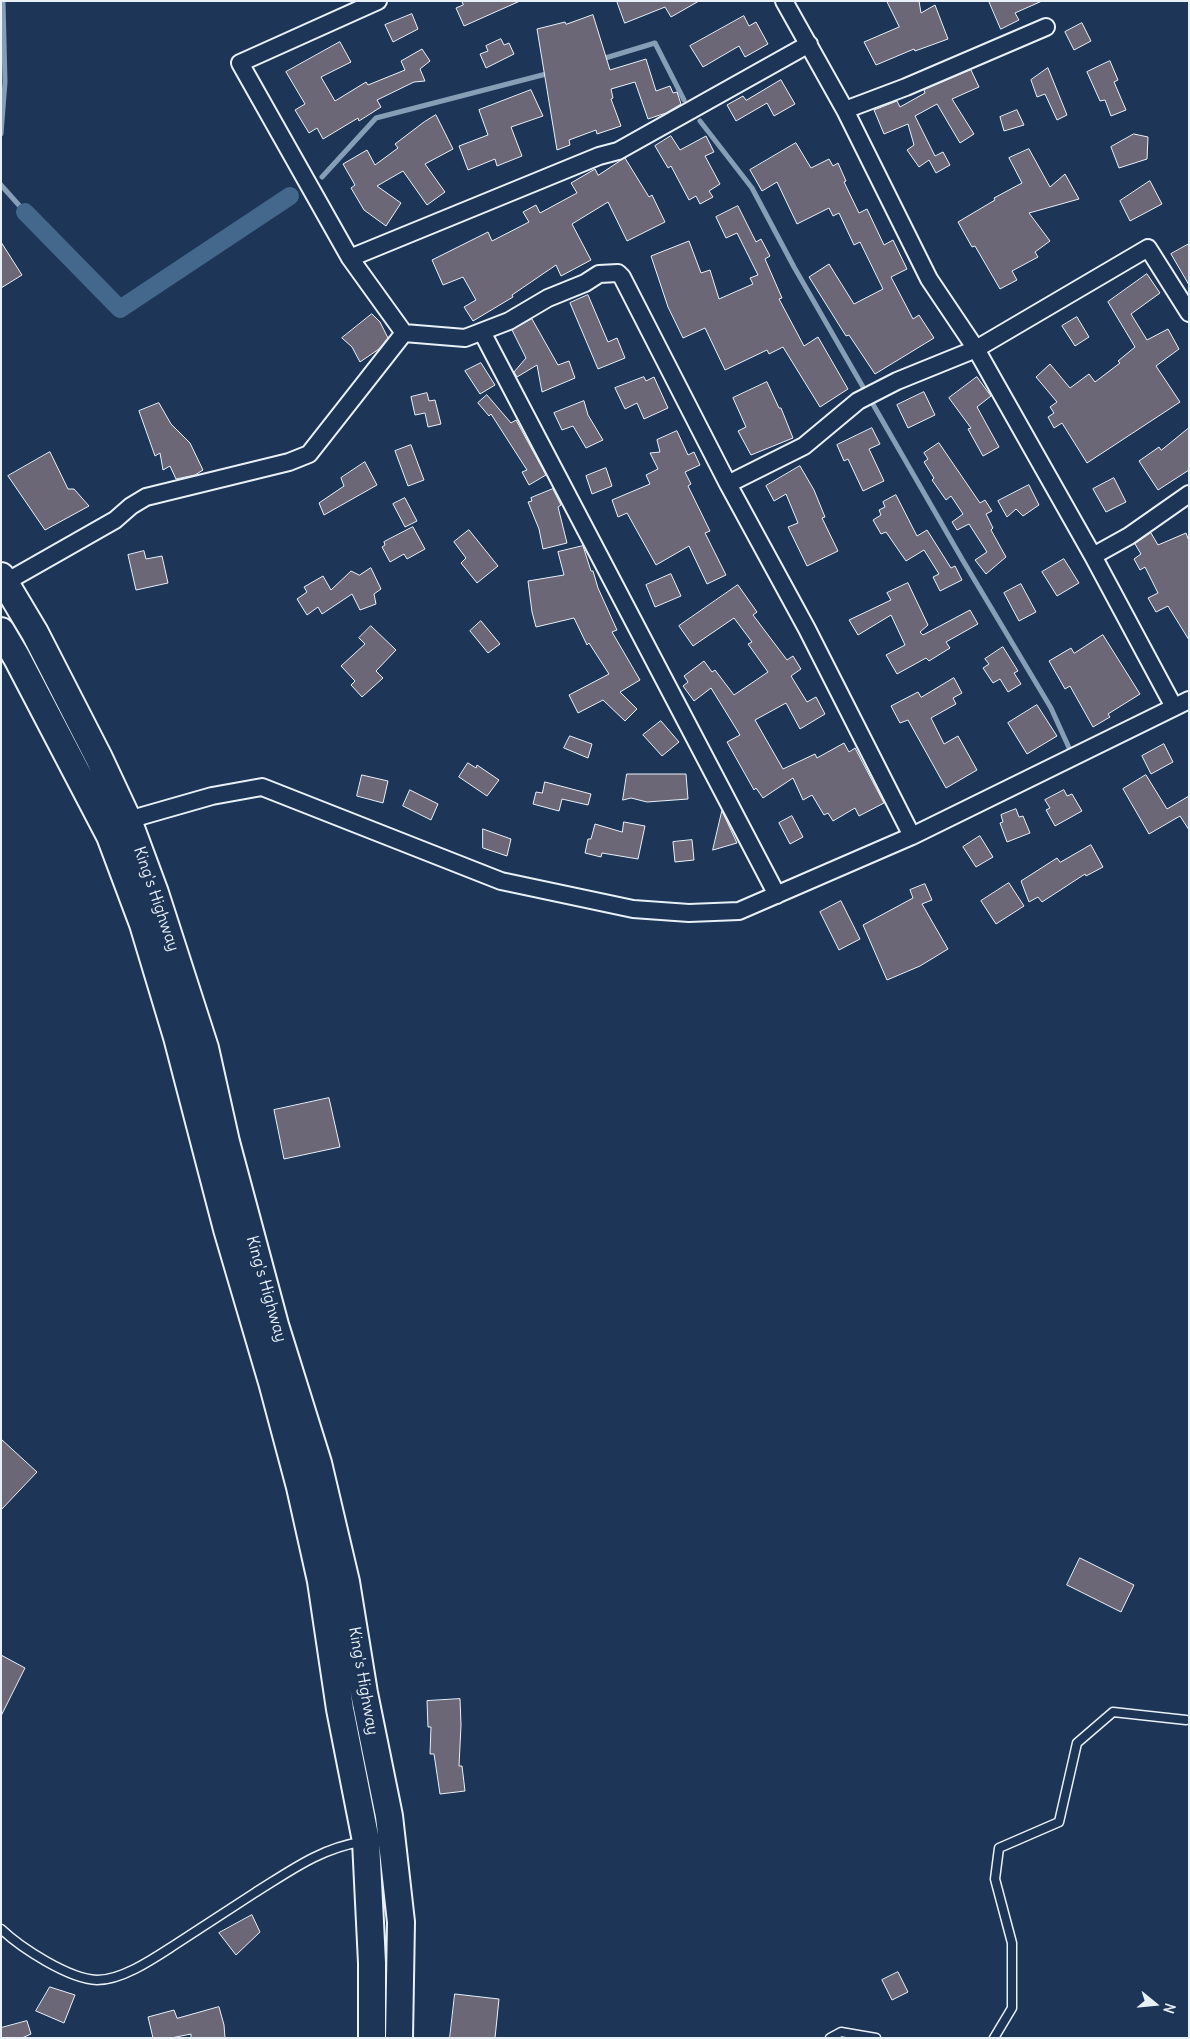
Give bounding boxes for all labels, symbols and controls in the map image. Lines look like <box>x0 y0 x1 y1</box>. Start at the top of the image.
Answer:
street label: King's Highway <box>129 844 183 954</box>
street label: King's Highway <box>242 1234 290 1344</box>
street label: King's Highway <box>344 1625 382 1737</box>
north arrow <box>1130 1979 1180 2029</box>
text: N <box>1159 2001 1179 2016</box>

